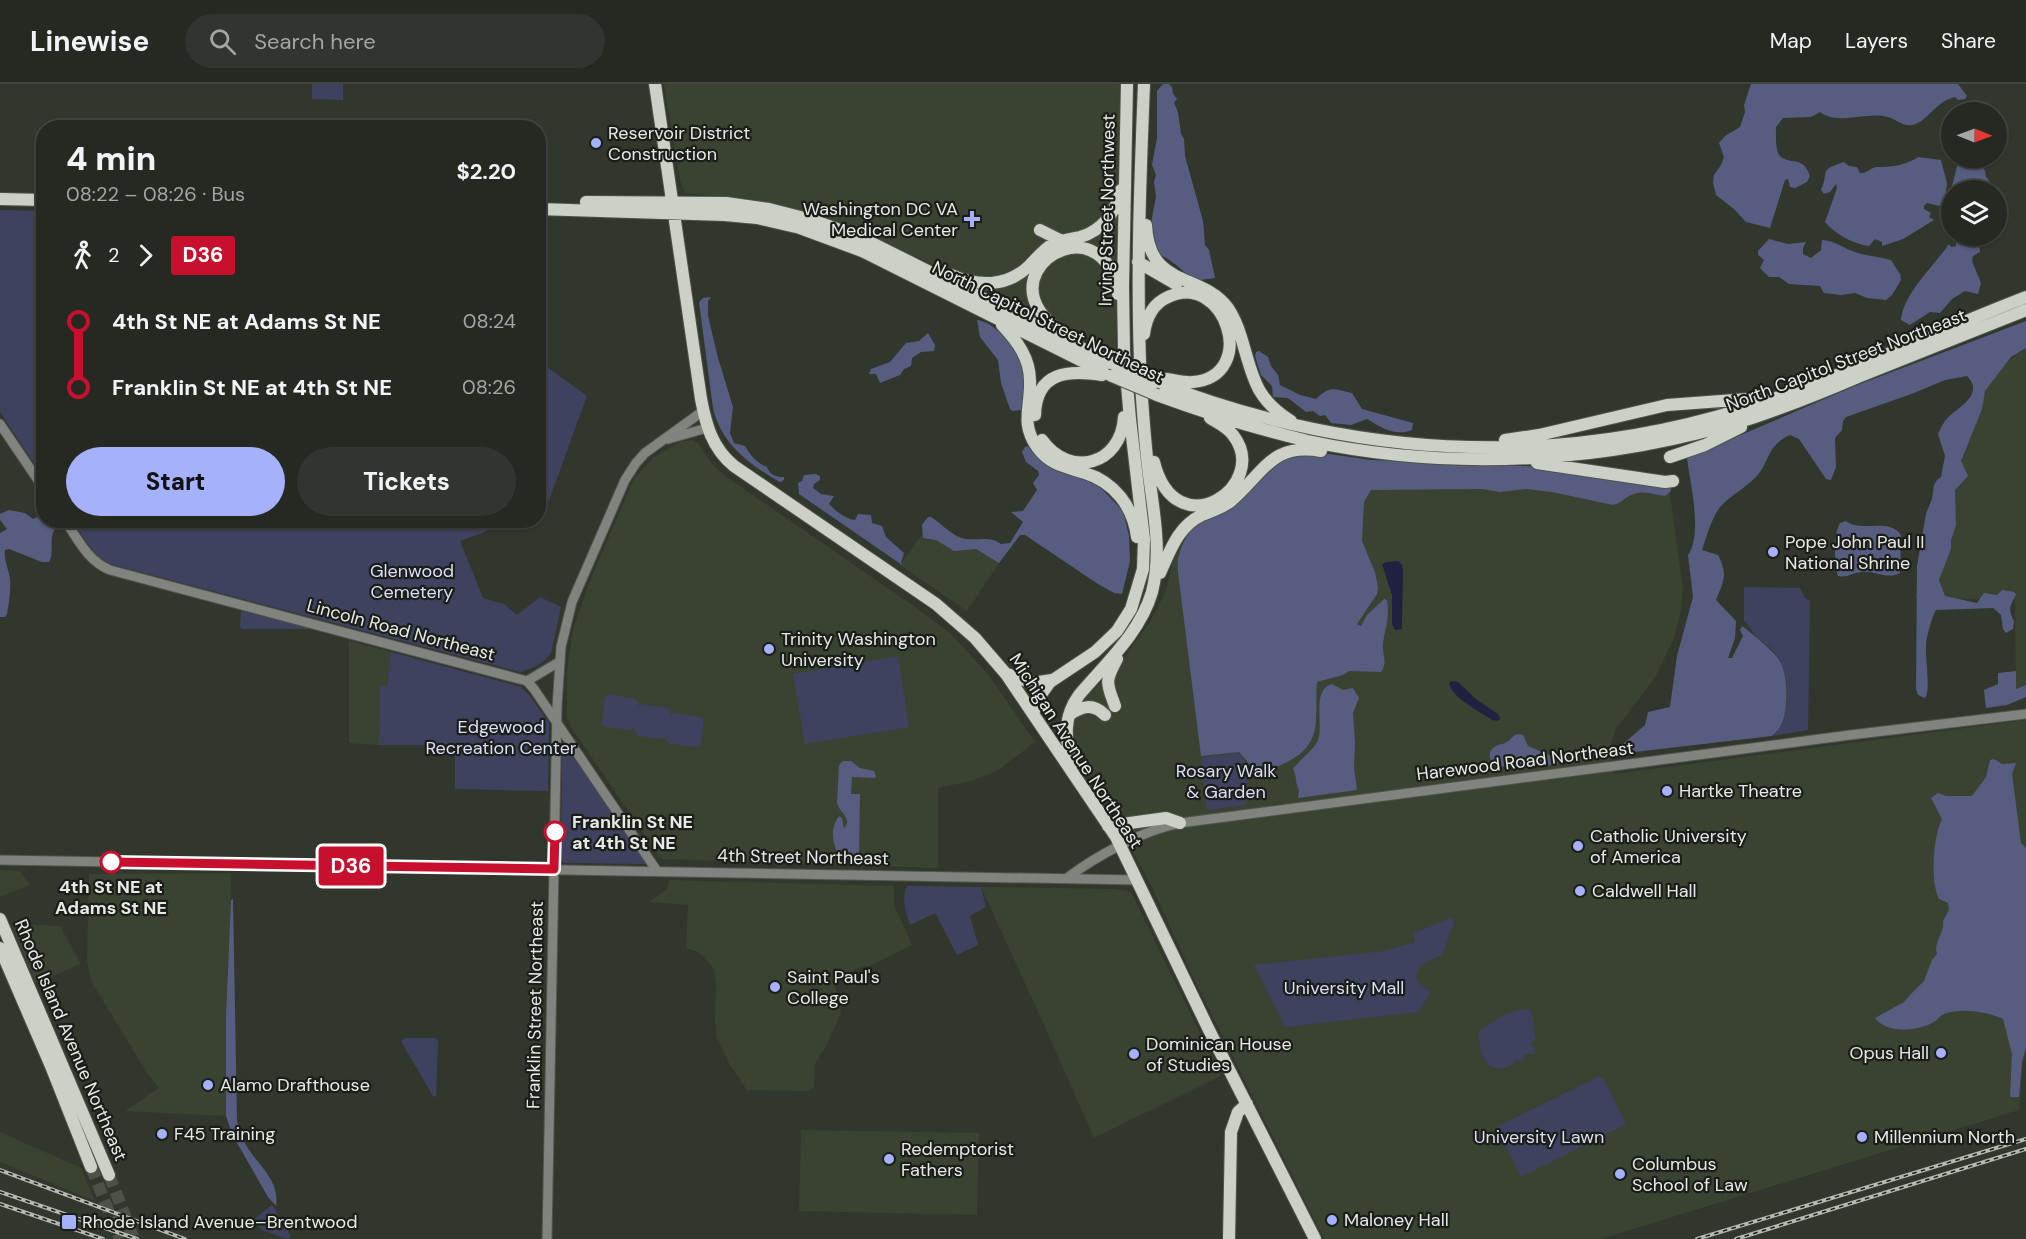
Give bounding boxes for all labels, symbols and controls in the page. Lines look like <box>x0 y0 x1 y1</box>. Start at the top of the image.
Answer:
search box <box>185 14 605 68</box>
text: Linewise <box>30 23 149 60</box>
icon: search <box>206 25 239 58</box>
text: Search here <box>254 27 376 56</box>
text: Map <box>1770 27 1812 55</box>
text: Layers <box>1845 27 1908 55</box>
text: Share <box>1941 27 1996 55</box>
north arrow <box>1941 102 2007 168</box>
map controls <box>1941 102 2007 246</box>
street label: Irving Street Northwest <box>1093 114 1121 306</box>
place label: Reservoir District Construction <box>608 121 750 166</box>
marker: Reservoir District Construction <box>589 136 603 150</box>
text: 4 min <box>66 137 156 180</box>
text: $2.20 <box>456 157 516 186</box>
button: layers <box>1941 180 2007 246</box>
text: 08:22 – 08:26 · Bus <box>66 181 245 207</box>
place label: Washington DC VA Medical Center <box>803 197 958 242</box>
marker: Washington DC VA Medical Center <box>963 210 981 228</box>
icon: walk <box>66 239 99 272</box>
icon: forward <box>129 239 162 272</box>
text: D36 <box>183 241 223 269</box>
text: 2 <box>108 242 120 268</box>
street label: North Capitol Street Northeast <box>928 255 1168 389</box>
street label: North Capitol Street Northeast <box>1723 303 1969 417</box>
text: 4th St NE at Adams St NE <box>112 307 381 336</box>
text: 08:24 <box>463 308 516 334</box>
text: Franklin St NE at 4th St NE <box>112 373 392 402</box>
text: 08:26 <box>462 374 516 400</box>
button: Start <box>66 447 285 516</box>
button: Tickets <box>297 447 516 516</box>
place label: Pope John Paul II National Shrine <box>1785 530 1924 575</box>
marker: Pope John Paul II National Shrine <box>1766 545 1780 559</box>
park label: Glenwood Cemetery <box>370 559 454 604</box>
street label: Lincoln Road Northeast <box>304 593 498 667</box>
place label: Trinity Washington University <box>781 627 936 672</box>
marker: Trinity Washington University <box>762 642 776 656</box>
street label: Michigan Avenue Northeast <box>1004 649 1148 853</box>
park label: Edgewood Recreation Center <box>425 715 577 760</box>
street label: Harewood Road Northeast <box>1415 736 1635 786</box>
park label: Rosary Walk & Garden <box>1176 759 1276 804</box>
place label: Hartke Theatre <box>1679 779 1802 803</box>
marker: Hartke Theatre <box>1660 784 1674 798</box>
place label: Franklin St NE at 4th St NE <box>572 810 693 855</box>
marker: Franklin St NE at 4th St NE <box>544 821 566 843</box>
place label: Catholic University of America <box>1590 824 1747 869</box>
marker: Catholic University of America <box>1571 839 1585 853</box>
street label: 4th Street Northeast <box>717 844 889 870</box>
line badge: D36 <box>316 846 386 886</box>
marker: 4th St NE at Adams St NE <box>100 851 122 873</box>
text: D36 <box>331 852 371 880</box>
place label: 4th St NE at Adams St NE <box>55 875 167 920</box>
place label: Caldwell Hall <box>1592 879 1697 903</box>
marker: Caldwell Hall <box>1573 884 1587 898</box>
street label: Franklin Street Northeast <box>521 901 549 1109</box>
street label: Rhode Island Avenue Northeast <box>9 915 133 1165</box>
place label: Saint Paul's College <box>787 965 880 1010</box>
park label: University Mall <box>1284 976 1404 1000</box>
marker: Saint Paul's College <box>768 980 782 994</box>
place label: Dominican House of Studies <box>1146 1032 1292 1077</box>
place label: Opus Hall <box>1850 1041 1929 1065</box>
marker: Opus Hall <box>1934 1046 1948 1060</box>
marker: Dominican House of Studies <box>1127 1047 1141 1061</box>
place label: Alamo Drafthouse <box>220 1073 370 1097</box>
marker: Alamo Drafthouse <box>201 1078 215 1092</box>
place label: F45 Training <box>174 1122 275 1146</box>
park label: University Lawn <box>1474 1125 1604 1149</box>
place label: Millennium North <box>1874 1125 2015 1149</box>
marker: F45 Training <box>155 1127 169 1141</box>
marker: Millennium North <box>1855 1130 1869 1144</box>
place label: Redemptorist Fathers <box>901 1137 1014 1182</box>
marker: Redemptorist Fathers <box>882 1152 896 1166</box>
place label: Columbus School of Law <box>1632 1152 1748 1197</box>
marker: Columbus School of Law <box>1613 1167 1627 1181</box>
place label: Maloney Hall <box>1344 1208 1449 1232</box>
place label: Rhode Island Avenue–Brentwood <box>82 1210 358 1234</box>
marker: Rhode Island Avenue–Brentwood <box>60 1213 78 1231</box>
marker: Maloney Hall <box>1325 1213 1339 1227</box>

